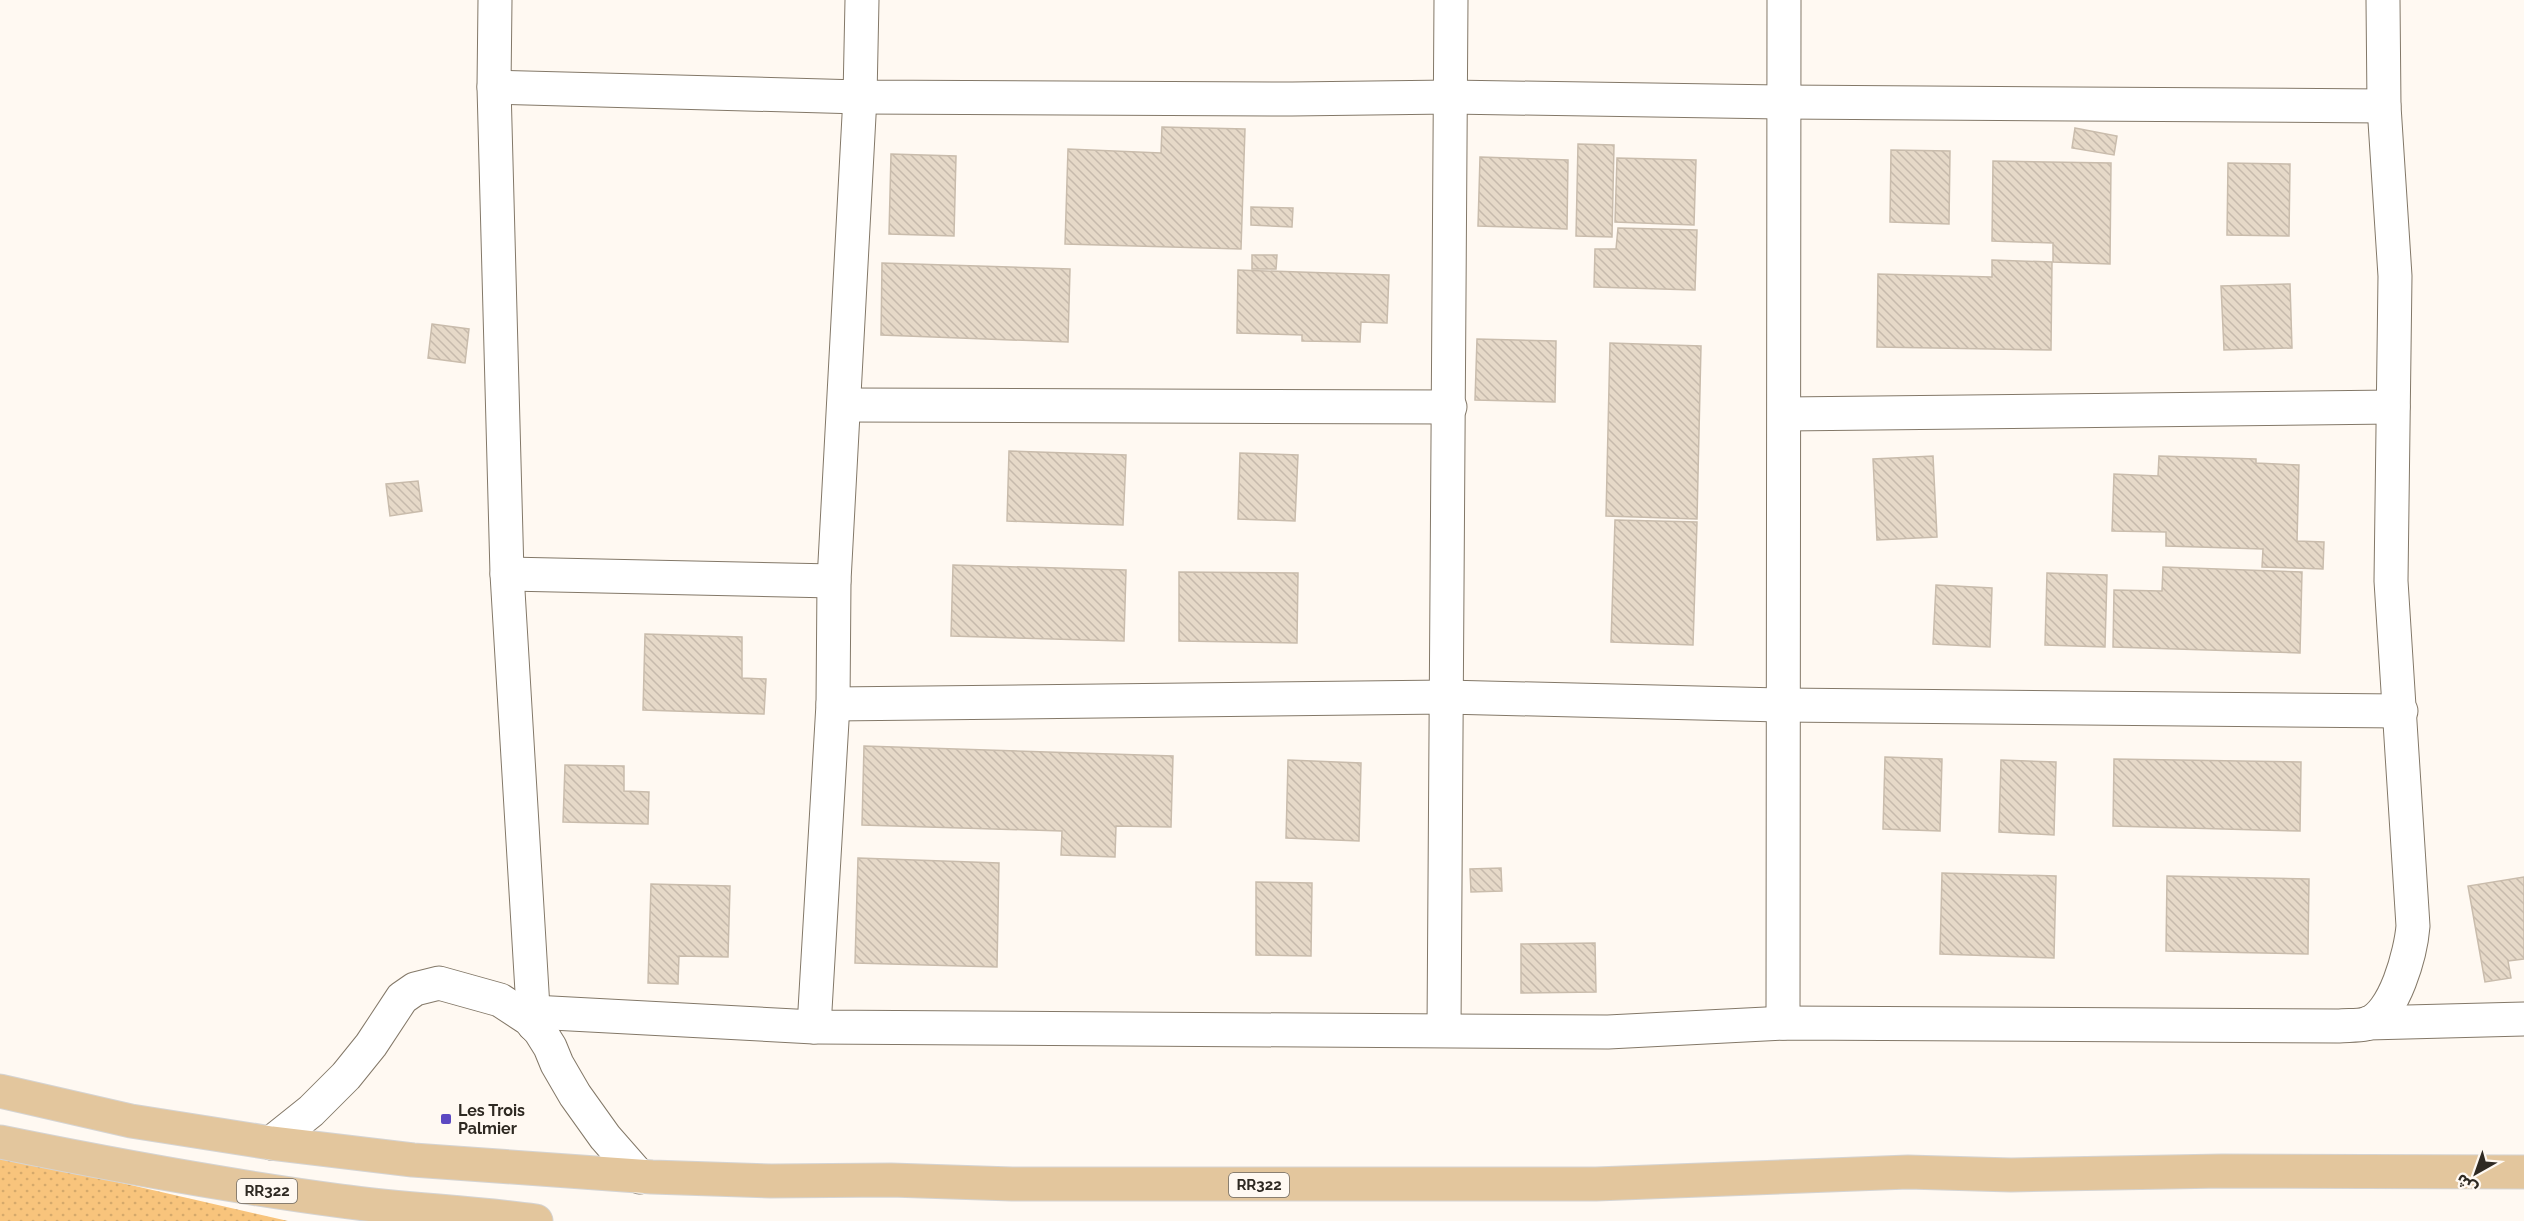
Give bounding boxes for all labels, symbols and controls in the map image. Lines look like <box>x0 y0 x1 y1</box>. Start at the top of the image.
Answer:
place label: Les Trois Palmier <box>458 1101 525 1138</box>
marker: Les Trois Palmier <box>439 1112 453 1126</box>
north arrow <box>2446 1143 2506 1203</box>
text: ش <box>2452 1170 2481 1198</box>
road number: RR322 <box>1229 1173 1289 1197</box>
road number: RR322 <box>237 1179 297 1203</box>

